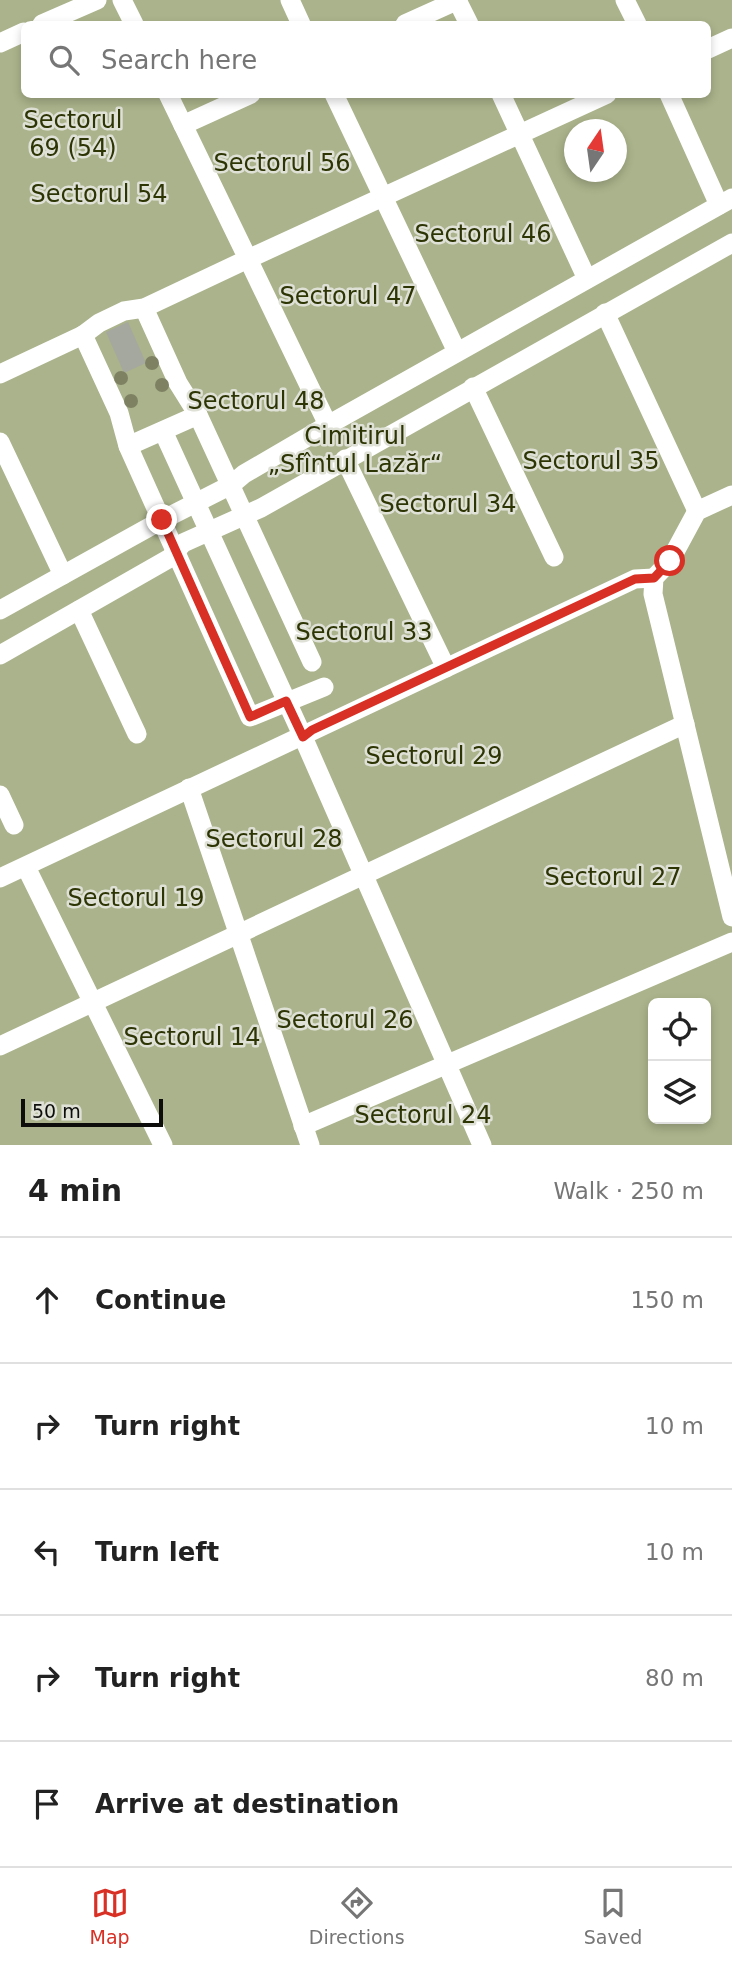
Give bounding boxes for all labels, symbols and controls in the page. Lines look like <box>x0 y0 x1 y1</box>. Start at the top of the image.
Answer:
search box <box>21 21 711 98</box>
icon: search <box>45 41 83 79</box>
text: Search here <box>101 45 257 75</box>
park label: Sectorul 69 (54) <box>23 106 123 162</box>
north arrow <box>564 119 627 182</box>
park label: Sectorul 56 <box>213 149 351 177</box>
park label: Sectorul 54 <box>30 180 168 208</box>
park label: Sectorul 46 <box>414 220 552 248</box>
park label: Sectorul 47 <box>279 282 417 310</box>
park label: Sectorul 48 <box>187 387 325 415</box>
park label: Cimitirul „Sfîntul Lazăr“ <box>268 422 442 478</box>
park label: Sectorul 35 <box>522 447 660 475</box>
park label: Sectorul 34 <box>379 490 517 518</box>
route end <box>146 504 177 535</box>
route start <box>654 545 685 576</box>
park label: Sectorul 33 <box>295 618 433 646</box>
park label: Sectorul 29 <box>365 742 503 770</box>
park label: Sectorul 28 <box>205 825 343 853</box>
park label: Sectorul 27 <box>544 863 682 891</box>
park label: Sectorul 19 <box>67 884 205 912</box>
map controls <box>648 998 711 1124</box>
button: locate <box>648 998 711 1061</box>
park label: Sectorul 26 <box>276 1006 414 1034</box>
park label: Sectorul 14 <box>123 1023 261 1051</box>
button: layers <box>648 1061 711 1124</box>
scale bar <box>21 1096 163 1128</box>
text: 50 m <box>32 1100 81 1122</box>
park label: Sectorul 24 <box>354 1101 492 1129</box>
text: 4 min <box>28 1173 122 1208</box>
text: Walk · 250 m <box>553 1178 704 1204</box>
icon: ahead <box>28 1281 66 1319</box>
text: Continue <box>95 1285 226 1315</box>
text: 150 m <box>630 1287 704 1313</box>
icon: right <box>28 1407 66 1445</box>
text: Turn right <box>95 1411 240 1441</box>
text: 10 m <box>645 1413 704 1439</box>
icon: left <box>28 1533 66 1571</box>
text: Turn left <box>95 1537 219 1567</box>
text: 10 m <box>645 1539 704 1565</box>
icon: right <box>28 1659 66 1697</box>
text: Turn right <box>95 1663 240 1693</box>
text: 80 m <box>645 1665 704 1691</box>
icon: arrive <box>28 1785 66 1823</box>
text: Arrive at destination <box>95 1789 399 1819</box>
tab: Map <box>90 1884 130 1948</box>
tab: Directions <box>309 1884 405 1948</box>
tab: Saved <box>584 1884 642 1948</box>

